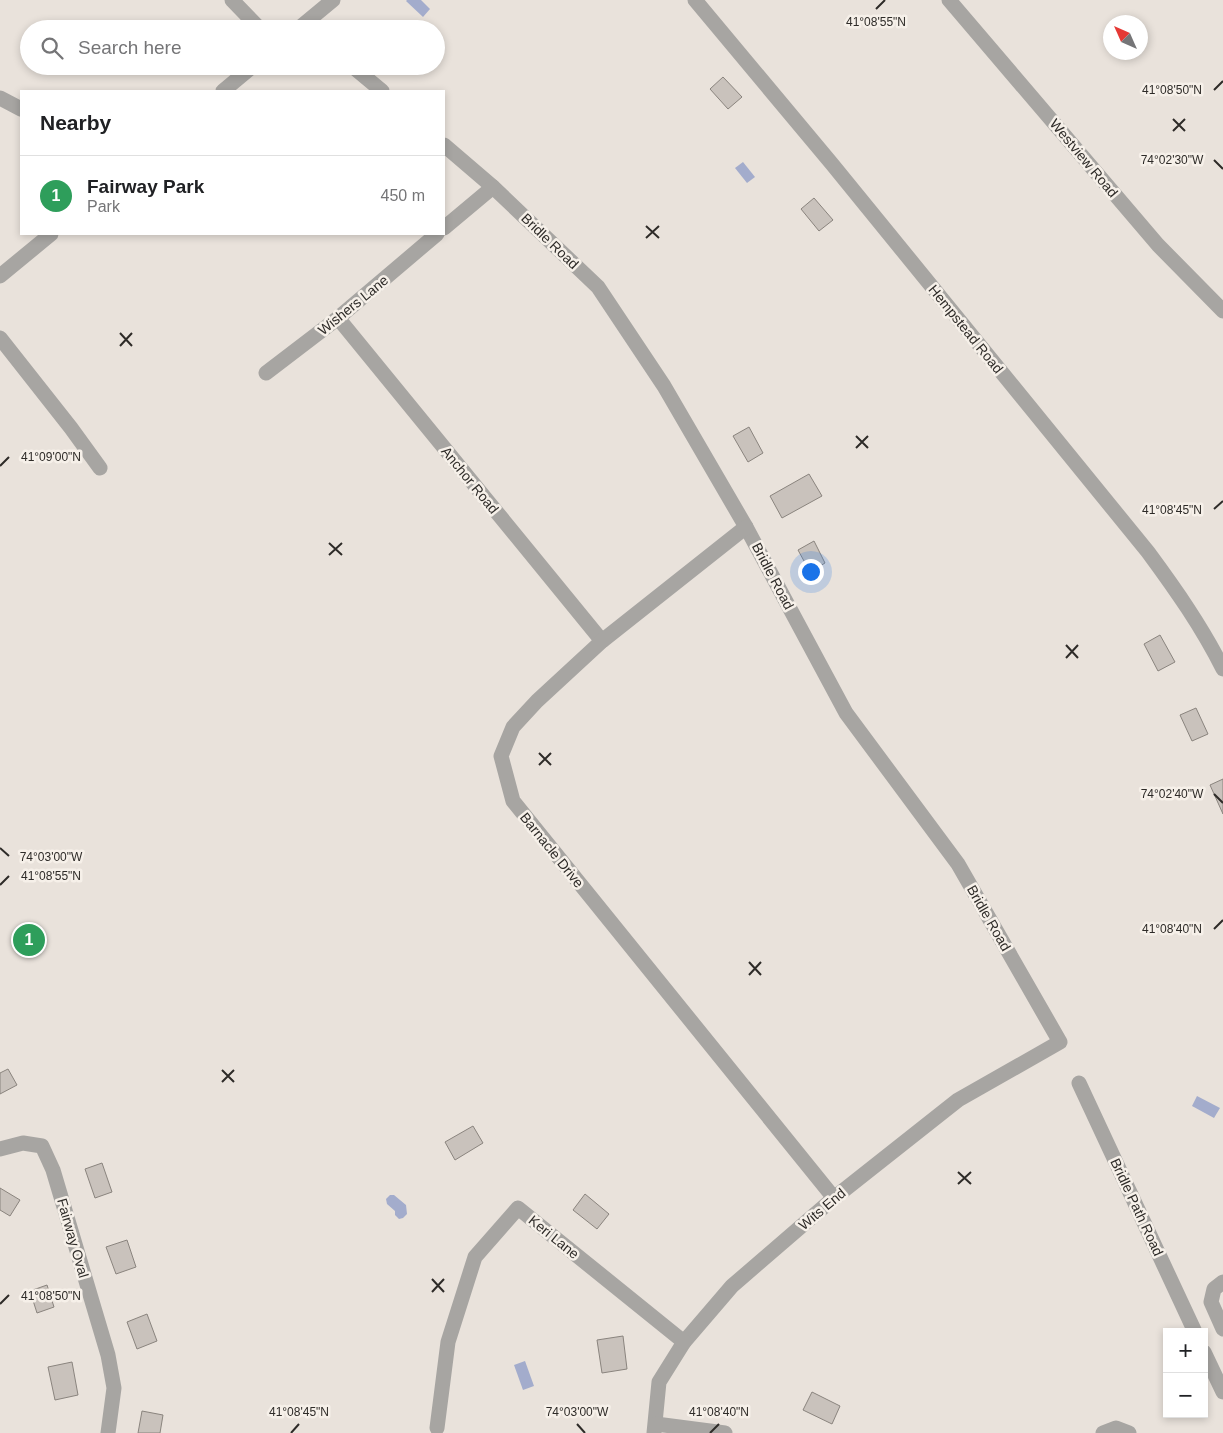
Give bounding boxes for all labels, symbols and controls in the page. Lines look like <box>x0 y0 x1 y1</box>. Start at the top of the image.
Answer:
text: 41°08'55"N <box>846 15 906 29</box>
north arrow <box>1103 15 1148 60</box>
search box <box>20 20 445 75</box>
icon: search <box>38 34 66 62</box>
text: Search here <box>78 37 182 58</box>
text: 41°08'50"N <box>1142 83 1202 97</box>
text: Nearby <box>40 111 111 134</box>
street label: Westview Road <box>1047 116 1121 200</box>
text: 74°02'30"W <box>1141 153 1204 167</box>
text: Fairway Park <box>87 176 204 197</box>
text: 1 <box>52 187 60 204</box>
text: 450 m <box>381 187 425 204</box>
text: Park <box>87 198 120 215</box>
street label: Bridle Road <box>518 210 582 272</box>
street label: Wishers Lane <box>315 272 391 338</box>
street label: Hempstead Road <box>925 282 1007 376</box>
street label: Anchor Road <box>438 443 502 517</box>
text: 41°09'00"N <box>21 450 81 464</box>
text: 41°08'45"N <box>1142 503 1202 517</box>
street label: Bridle Road <box>749 540 797 612</box>
your location <box>798 559 824 585</box>
text: 74°02'40"W <box>1141 787 1204 801</box>
street label: Barnacle Drive <box>517 809 587 891</box>
text: 74°03'00"W <box>20 850 83 864</box>
text: 41°08'55"N <box>21 869 81 883</box>
street label: Bridle Road <box>964 882 1014 954</box>
pin: 1 <box>13 921 45 959</box>
text: 41°08'40"N <box>1142 922 1202 936</box>
street label: Bridle Path Road <box>1107 1156 1167 1258</box>
street label: Wits End <box>795 1185 849 1233</box>
street label: Fairway Oval <box>54 1197 92 1279</box>
street label: Keri Lane <box>526 1212 582 1262</box>
text: 41°08'50"N <box>21 1289 81 1303</box>
map controls <box>1163 1328 1208 1418</box>
button: + <box>1163 1328 1208 1373</box>
button: − <box>1163 1373 1208 1418</box>
text: 41°08'45"N <box>269 1405 329 1419</box>
text: 74°03'00"W <box>546 1405 609 1419</box>
text: 41°08'40"N <box>689 1405 749 1419</box>

